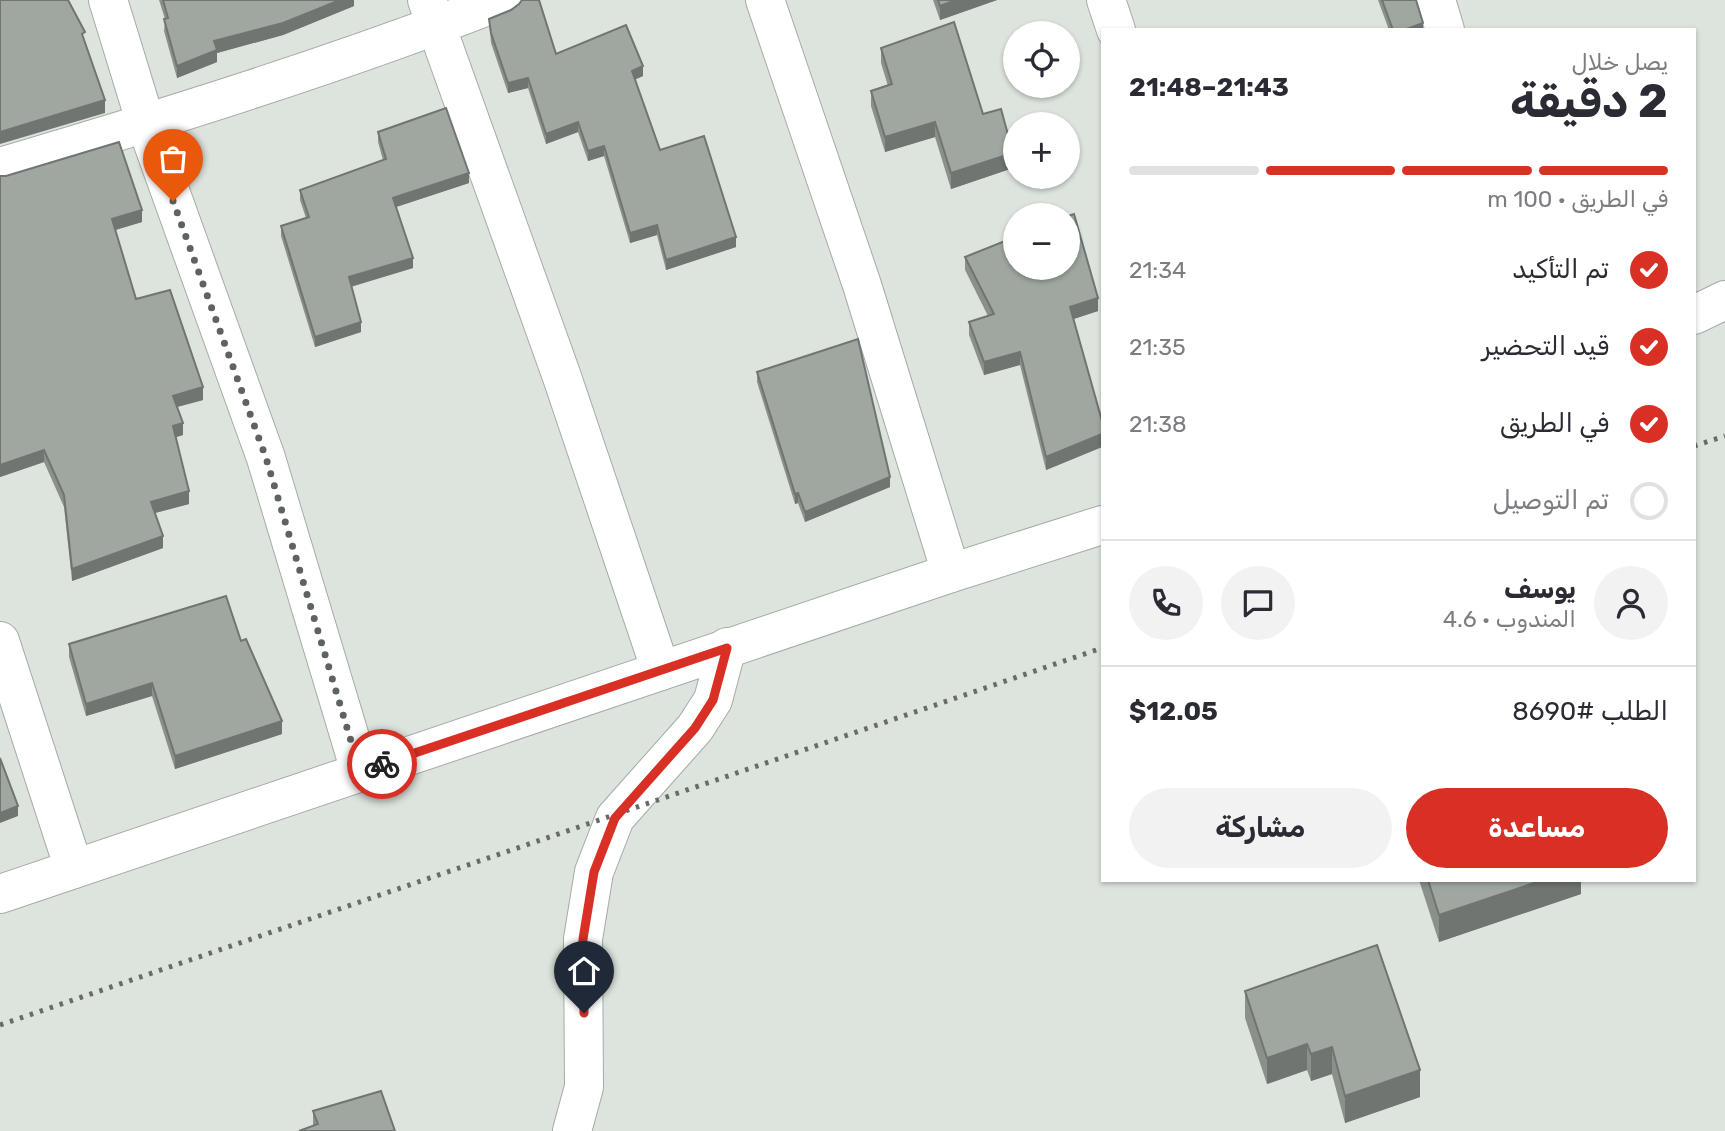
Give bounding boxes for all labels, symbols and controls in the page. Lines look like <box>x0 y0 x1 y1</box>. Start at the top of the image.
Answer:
map controls <box>1003 21 1080 280</box>
button: locate <box>1003 21 1080 98</box>
text: يصل خلال <box>1572 48 1668 76</box>
text: 21:43–21:48 <box>1129 72 1289 103</box>
text: 2 دقيقة <box>1510 74 1668 129</box>
button: + <box>1003 112 1080 189</box>
pin <box>143 129 203 201</box>
icon: bag <box>154 140 192 178</box>
text: في الطريق · 100 m <box>1487 185 1668 213</box>
button: − <box>1003 203 1080 280</box>
icon: check <box>1630 251 1668 289</box>
text: تم التأكيد <box>1512 254 1609 285</box>
text: 21:34 <box>1129 256 1186 284</box>
icon: check <box>1630 328 1668 366</box>
text: قيد التحضير <box>1482 331 1609 362</box>
text: 21:35 <box>1129 333 1186 361</box>
icon: check <box>1630 405 1668 443</box>
text: في الطريق <box>1500 408 1609 439</box>
text: 21:38 <box>1129 410 1187 438</box>
text: تم التوصيل <box>1492 485 1609 516</box>
button: phone <box>1129 566 1203 640</box>
button: chat <box>1221 566 1295 640</box>
button: person <box>1594 566 1668 640</box>
text: يوسف <box>1504 574 1576 605</box>
text: المندوب · 4.6 <box>1443 605 1576 633</box>
text: $12.05 <box>1129 696 1218 727</box>
text: الطلب #8690 <box>1512 696 1668 727</box>
courier <box>347 729 417 799</box>
icon: bike <box>363 745 401 783</box>
button: مشاركة <box>1129 788 1392 868</box>
button: مساعدة <box>1406 788 1668 868</box>
pin <box>554 941 614 1013</box>
icon: home <box>565 952 603 990</box>

